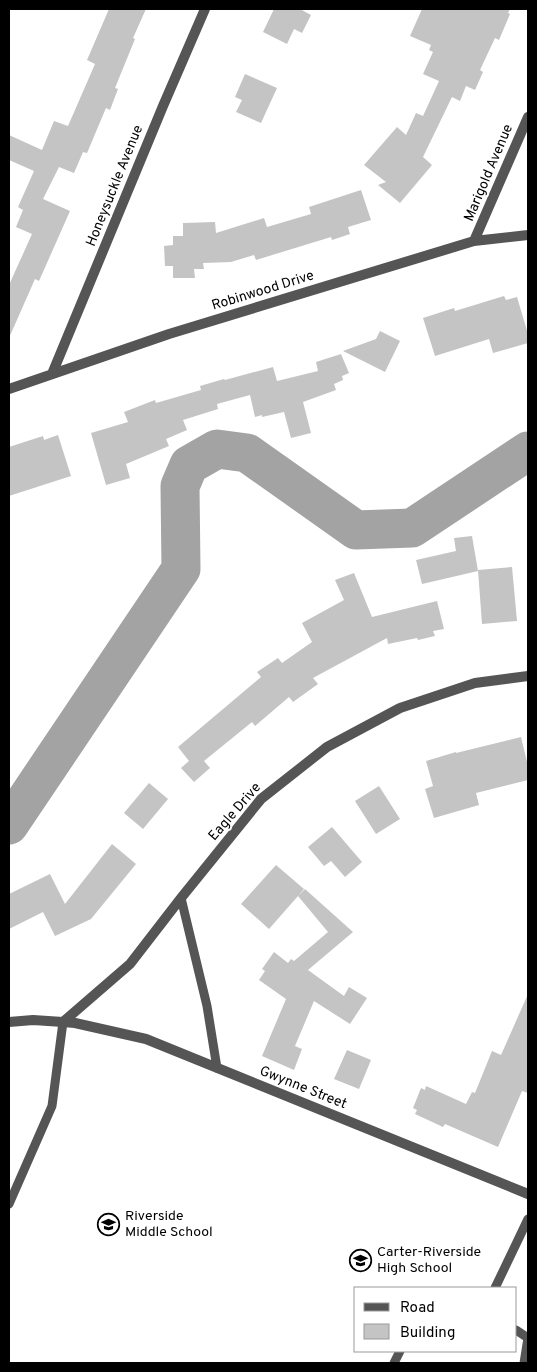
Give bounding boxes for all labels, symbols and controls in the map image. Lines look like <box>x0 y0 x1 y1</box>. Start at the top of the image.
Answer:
street label: Marigold Avenue <box>461 122 517 224</box>
street label: Honeysuckle Avenue <box>83 123 147 249</box>
street label: Robinwood Drive <box>210 267 316 315</box>
street label: Eagle Drive <box>205 779 265 845</box>
street label: Gwynne Street <box>257 1063 349 1113</box>
place label: Riverside Middle School <box>125 1208 213 1241</box>
school or university icon: Riverside Middle School <box>97 1212 121 1236</box>
place label: Carter-Riverside High School <box>377 1244 481 1277</box>
school or university icon: Carter-Riverside High School <box>349 1248 373 1272</box>
legend <box>354 1287 517 1352</box>
text: Road <box>400 1299 435 1318</box>
text: Building <box>400 1324 455 1343</box>

